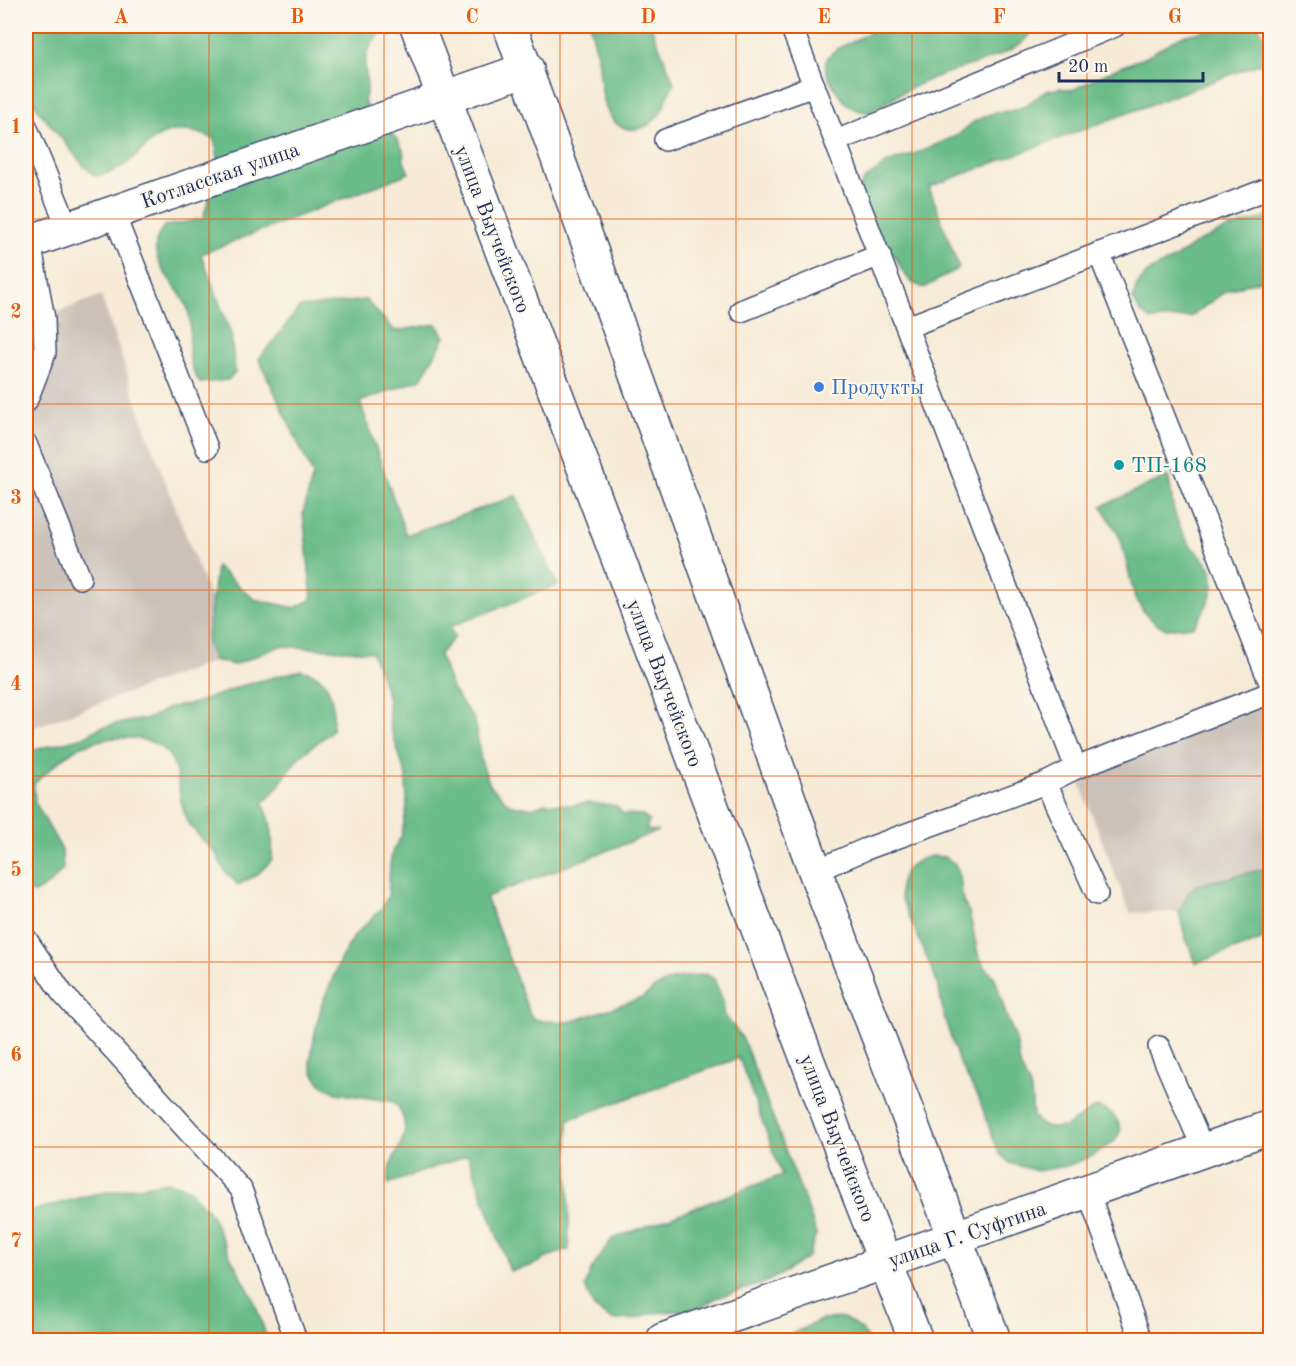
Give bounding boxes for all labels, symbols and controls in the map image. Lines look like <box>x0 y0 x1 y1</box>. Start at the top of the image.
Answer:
text: A <box>113 8 129 28</box>
text: B <box>290 8 304 28</box>
text: C <box>465 8 479 28</box>
text: D <box>640 8 656 28</box>
text: E <box>817 8 831 28</box>
text: F <box>992 8 1006 28</box>
text: G <box>1168 8 1182 28</box>
scale bar <box>1059 45 1203 83</box>
text: 20 m <box>1068 58 1108 76</box>
text: 1 <box>10 118 22 138</box>
street label: Котласская улица <box>139 139 302 213</box>
street label: улица Выучейского <box>450 143 533 316</box>
text: 2 <box>10 303 22 323</box>
place label: Продукты <box>831 378 924 399</box>
marker: Продукты <box>812 380 826 394</box>
place label: ТП-168 <box>1131 456 1207 477</box>
marker: ТП-168 <box>1112 458 1126 472</box>
text: 3 <box>10 489 22 509</box>
street label: улица Выучейского <box>622 597 705 770</box>
text: 4 <box>10 675 22 695</box>
text: 5 <box>10 860 22 881</box>
text: 6 <box>10 1046 22 1066</box>
street label: улица Выучейского <box>795 1052 878 1225</box>
street label: улица Г. Суфтина <box>886 1198 1049 1272</box>
text: 7 <box>10 1232 22 1252</box>

